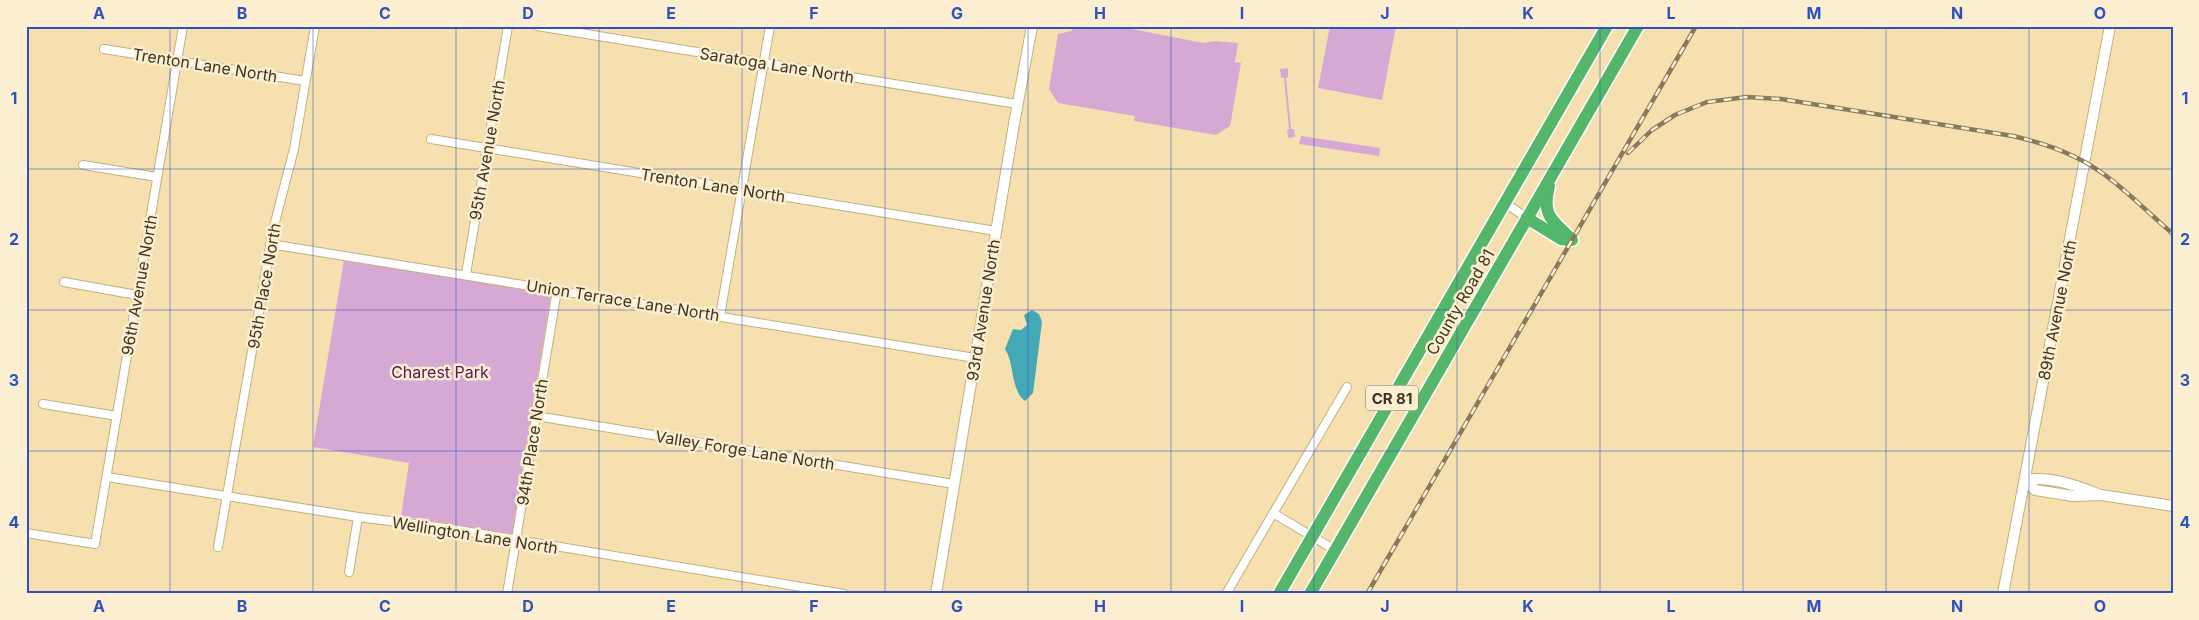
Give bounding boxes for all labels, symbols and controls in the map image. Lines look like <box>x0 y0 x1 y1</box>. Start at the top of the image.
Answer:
text: A <box>93 3 105 23</box>
text: B <box>237 3 247 23</box>
text: C <box>379 3 391 23</box>
text: D <box>522 3 534 23</box>
text: E <box>666 3 676 23</box>
text: F <box>809 3 819 23</box>
text: G <box>951 3 963 23</box>
text: H <box>1094 3 1106 23</box>
text: I <box>1240 3 1244 23</box>
text: J <box>1380 3 1390 23</box>
text: K <box>1522 3 1534 23</box>
text: L <box>1666 3 1676 23</box>
text: M <box>1807 3 1821 23</box>
text: N <box>1951 3 1963 23</box>
text: O <box>2094 3 2106 23</box>
street label: Saratoga Lane North <box>698 43 856 87</box>
street label: Trenton Lane North <box>131 44 279 86</box>
street label: 95th Avenue North <box>465 78 509 222</box>
text: 1 <box>11 88 17 108</box>
text: 1 <box>2182 88 2188 108</box>
street label: Trenton Lane North <box>639 164 787 206</box>
street label: 96th Avenue North <box>117 213 161 357</box>
street label: 95th Place North <box>243 221 285 351</box>
text: 2 <box>9 229 19 249</box>
text: 2 <box>2180 229 2190 249</box>
street label: 93rd Avenue North <box>962 238 1004 382</box>
street label: 89th Avenue North <box>2034 238 2080 382</box>
street label: County Road 81 <box>1422 246 1498 358</box>
street label: Union Terrace Lane North <box>525 275 721 325</box>
park label: Charest Park <box>391 362 489 382</box>
text: 3 <box>9 370 19 390</box>
text: 3 <box>2180 370 2190 390</box>
street label: 94th Place North <box>512 377 552 507</box>
road number: CR 81 <box>1366 386 1418 410</box>
street label: Valley Forge Lane North <box>654 426 836 474</box>
text: 4 <box>9 512 20 532</box>
street label: Wellington Lane North <box>391 512 559 558</box>
text: 4 <box>2180 512 2191 532</box>
text: A <box>93 596 105 616</box>
text: B <box>237 596 247 616</box>
text: C <box>379 596 391 616</box>
text: D <box>522 596 534 616</box>
text: E <box>666 596 676 616</box>
text: F <box>809 596 819 616</box>
text: G <box>951 596 963 616</box>
text: H <box>1094 596 1106 616</box>
text: I <box>1240 596 1244 616</box>
text: J <box>1380 596 1390 616</box>
text: K <box>1522 596 1534 616</box>
text: L <box>1666 596 1676 616</box>
text: M <box>1807 596 1821 616</box>
text: N <box>1951 596 1963 616</box>
text: O <box>2094 596 2106 616</box>

